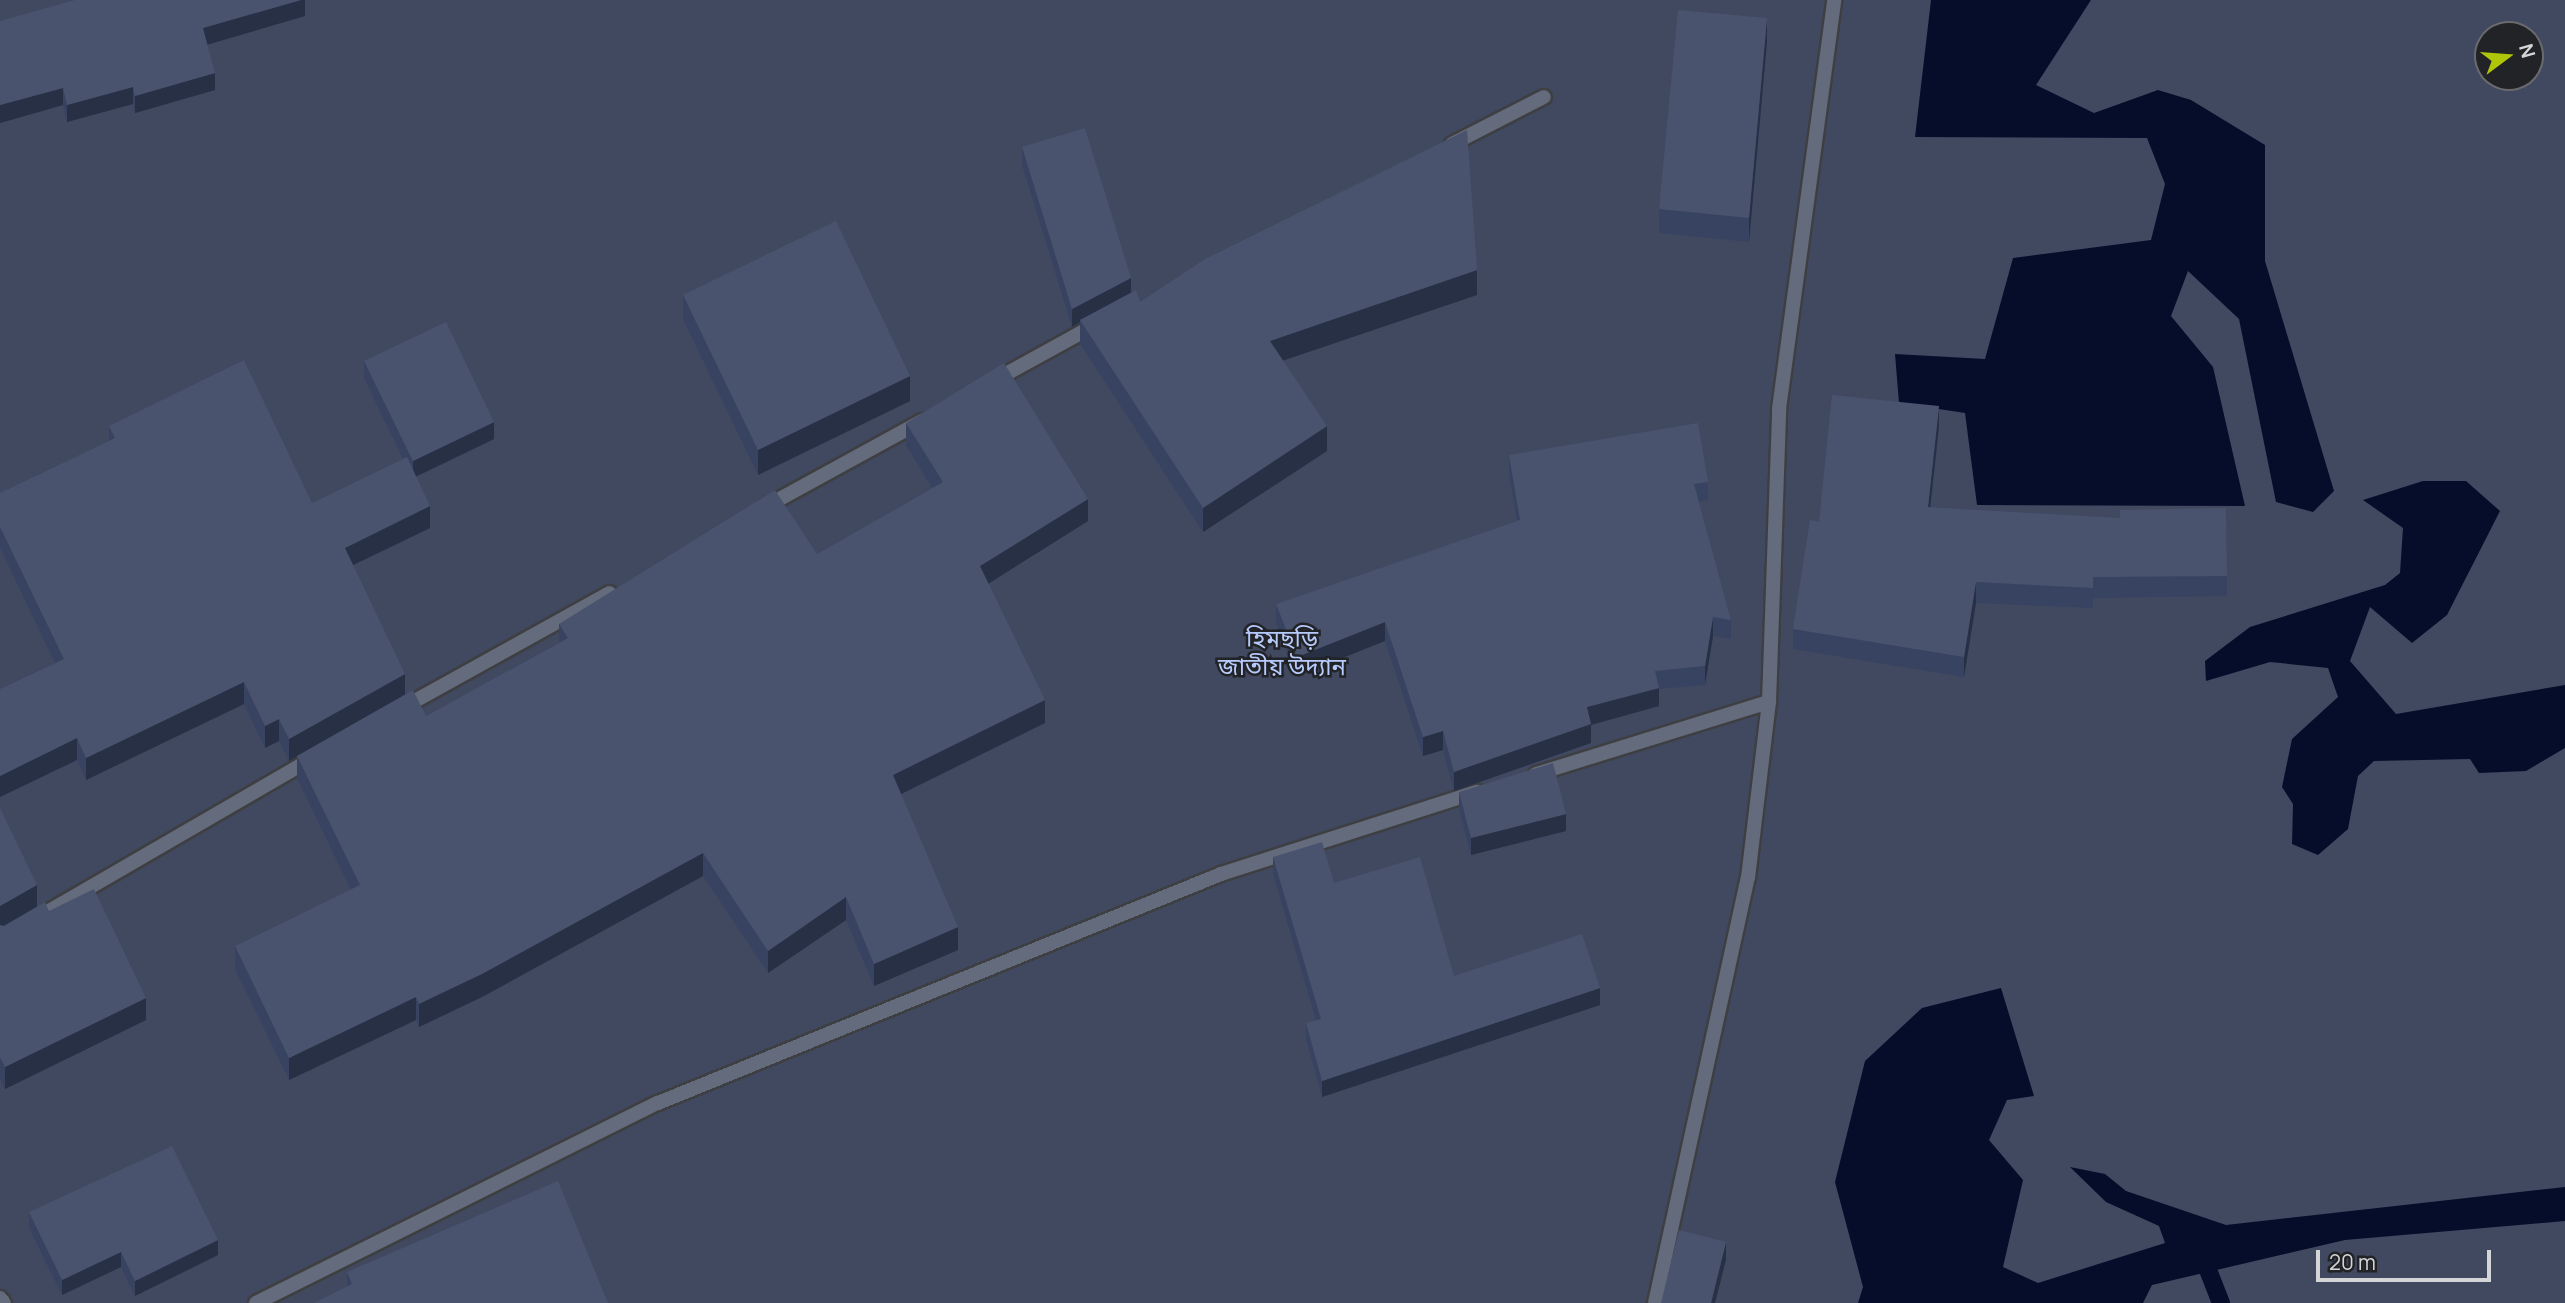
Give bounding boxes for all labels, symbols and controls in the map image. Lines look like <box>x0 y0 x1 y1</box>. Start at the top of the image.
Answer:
north arrow <box>2474 21 2544 91</box>
text: N <box>2513 41 2542 61</box>
park label: হিমছড়ি জাতীয় উদ্যান <box>1218 624 1346 680</box>
scale bar <box>2320 1236 2495 1280</box>
text: 20 m <box>2329 1248 2376 1276</box>

